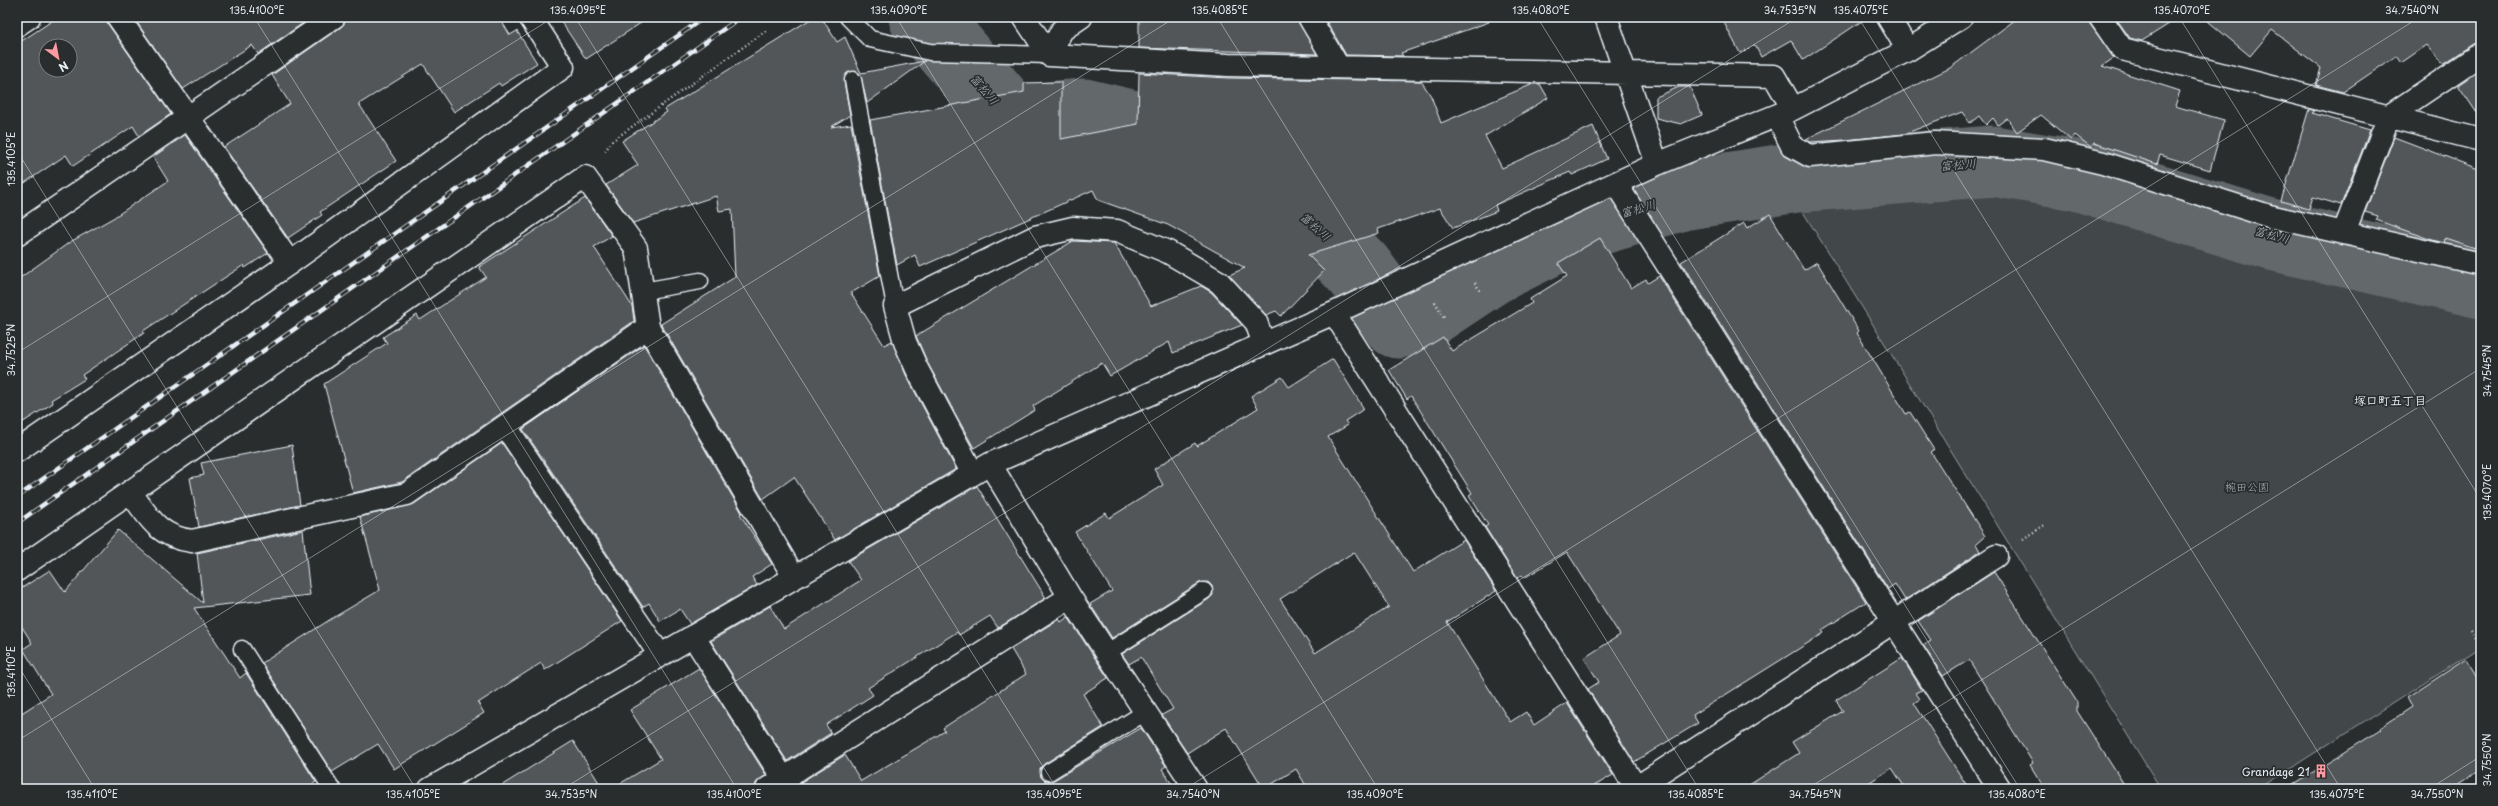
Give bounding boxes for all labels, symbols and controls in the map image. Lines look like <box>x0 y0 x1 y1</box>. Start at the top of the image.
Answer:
text: 135.4100°E <box>229 2 285 17</box>
text: 135.4095°E <box>550 2 606 17</box>
text: 135.4090°E <box>870 2 928 17</box>
text: 135.4085°E <box>1192 2 1248 17</box>
text: 135.4080°E <box>1512 2 1570 17</box>
text: 34.7535°N <box>1764 2 1816 17</box>
text: 135.4075°E <box>1833 2 1889 17</box>
text: 135.4070°E <box>2154 2 2210 17</box>
text: 34.7540°N <box>2385 2 2439 17</box>
north arrow <box>38 38 78 78</box>
text: N <box>55 57 72 77</box>
water label: 富松川 <box>967 69 1003 109</box>
text: 135.4105°E <box>3 132 18 186</box>
water label: 富松川 <box>1939 153 1977 175</box>
water label: 富松川 <box>1618 194 1658 222</box>
water label: 富松川 <box>1297 207 1335 245</box>
water label: 富松川 <box>2252 221 2292 247</box>
text: 34.7525°N <box>3 323 18 376</box>
text: 34.7545°N <box>2479 344 2494 397</box>
district label: 塚口町五丁目 <box>2354 391 2426 409</box>
text: 135.4070°E <box>2479 464 2494 520</box>
park label: 椀田公園 <box>2225 478 2269 495</box>
text: 135.4110°E <box>3 646 18 698</box>
text: 34.7550°N <box>2479 733 2494 787</box>
place label: Grandage 21 <box>2242 763 2310 780</box>
building icon: Grandage 21 <box>2313 763 2329 779</box>
text: 135.4110°E <box>66 786 118 801</box>
text: 135.4105°E <box>386 786 440 801</box>
text: 34.7535°N <box>545 786 597 801</box>
text: 135.4100°E <box>706 786 762 801</box>
text: 135.4095°E <box>1026 786 1082 801</box>
text: 34.7540°N <box>1166 786 1220 801</box>
text: 135.4090°E <box>1346 786 1404 801</box>
text: 135.4085°E <box>1668 786 1724 801</box>
text: 34.7545°N <box>1789 786 1842 801</box>
text: 135.4080°E <box>1988 786 2046 801</box>
text: 135.4075°E <box>2309 786 2365 801</box>
text: 34.7550°N <box>2410 786 2464 801</box>

